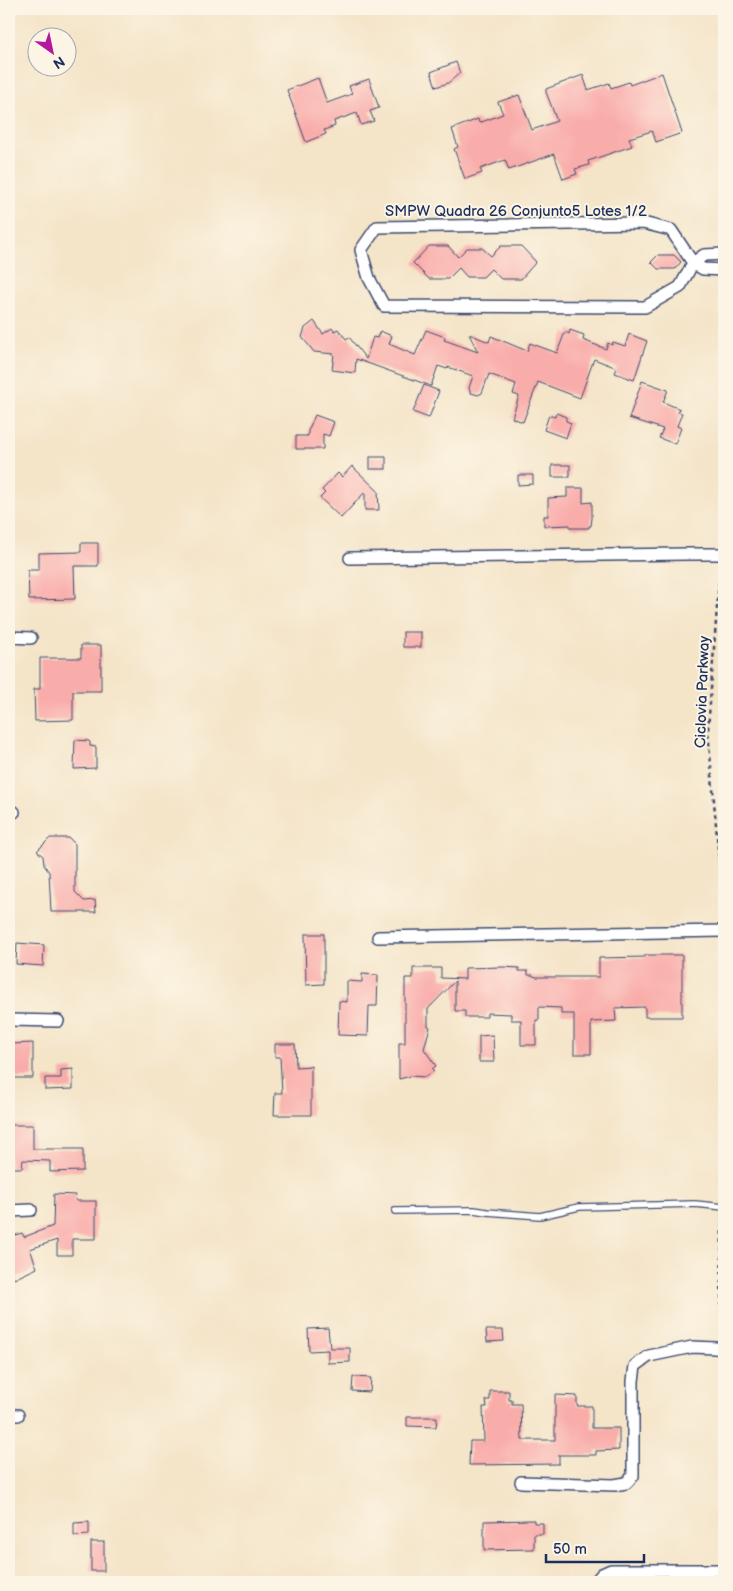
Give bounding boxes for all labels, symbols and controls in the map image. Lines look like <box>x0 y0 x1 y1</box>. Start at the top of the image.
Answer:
north arrow <box>28 28 78 78</box>
text: N <box>50 52 68 72</box>
street label: SMPW Quadra 26 Conjunto5 Lotes 1/2 <box>385 202 647 221</box>
street label: Ciclovia Parkway <box>691 635 714 749</box>
scale bar <box>546 1531 643 1563</box>
text: 50 m <box>553 1540 587 1559</box>

